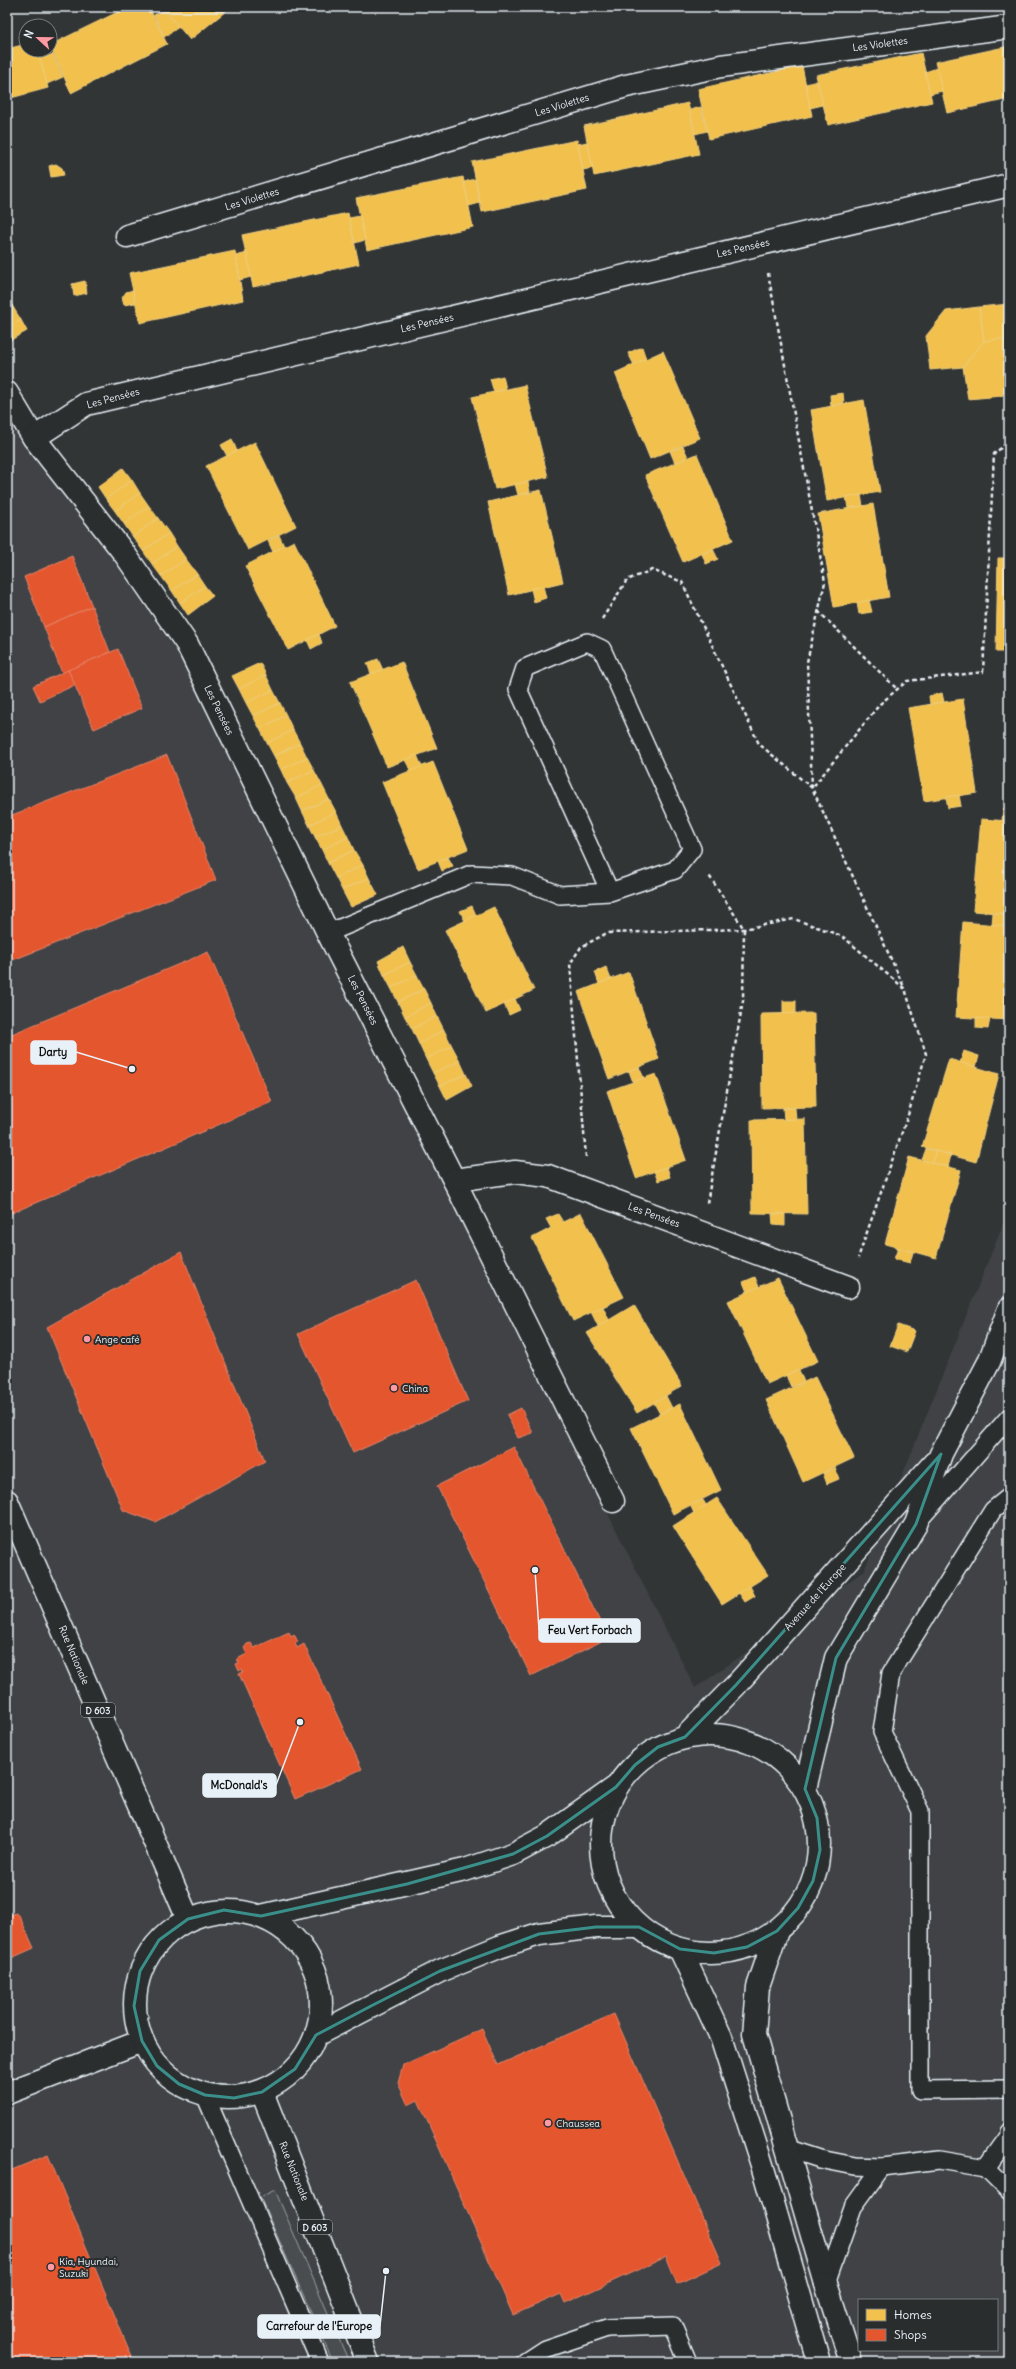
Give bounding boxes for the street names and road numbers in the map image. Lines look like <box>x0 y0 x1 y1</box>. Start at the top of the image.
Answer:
street label: Les Violettes <box>851 34 909 54</box>
street label: Les Violettes <box>533 91 591 119</box>
street label: Les Violettes <box>223 185 281 213</box>
street label: Les Pensées <box>715 235 771 260</box>
street label: Les Pensées <box>399 310 455 335</box>
street label: Les Pensées <box>85 385 141 411</box>
street label: Les Pensées <box>201 683 237 738</box>
street label: Les Pensées <box>345 973 381 1027</box>
street label: Les Pensées <box>626 1200 682 1231</box>
street label: Avenue de l'Europe <box>781 1561 849 1633</box>
street label: Rue Nationale <box>56 1624 92 1686</box>
road number: D 603 <box>81 1703 115 1717</box>
street label: Rue Nationale <box>276 2139 312 2203</box>
road number: D 603 <box>298 2220 332 2234</box>

